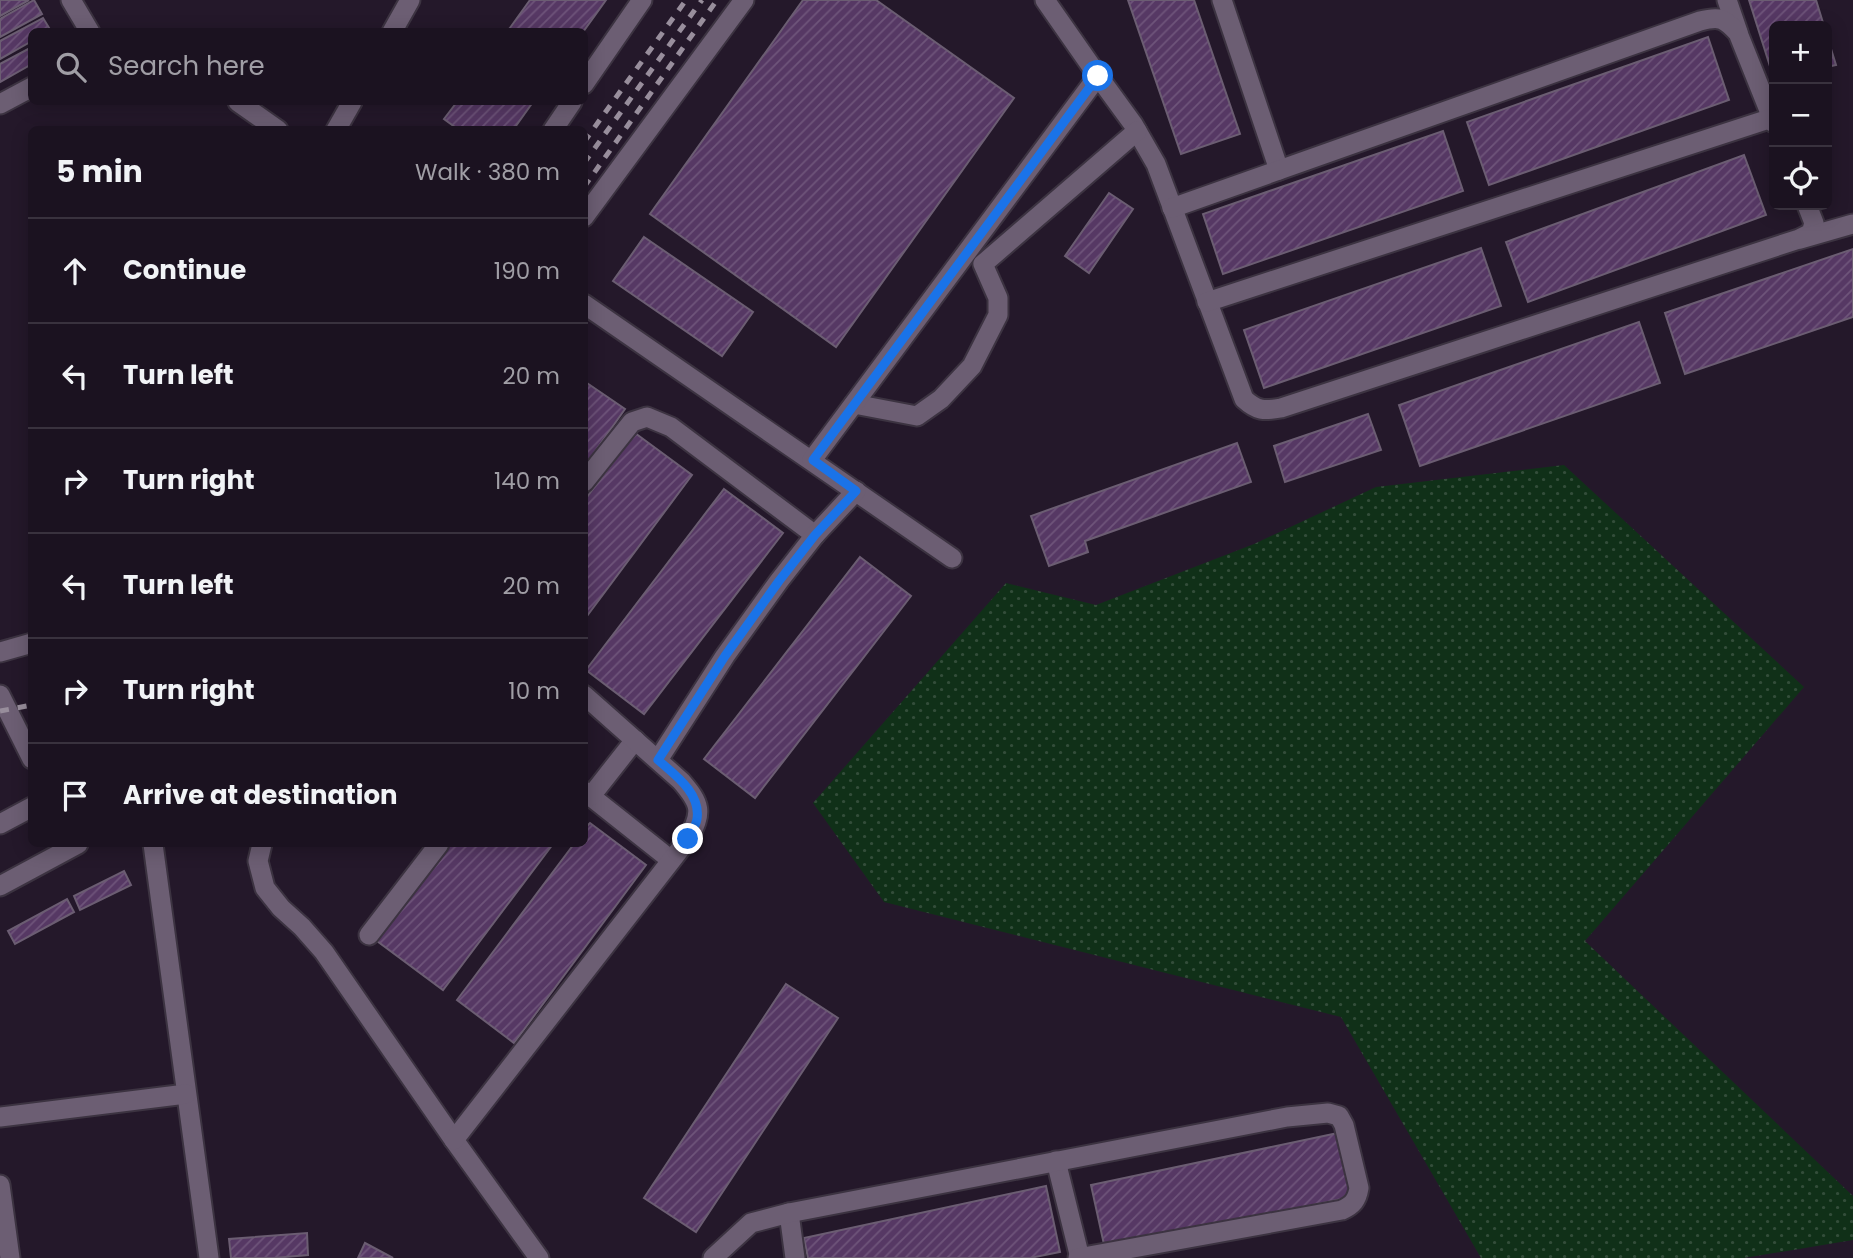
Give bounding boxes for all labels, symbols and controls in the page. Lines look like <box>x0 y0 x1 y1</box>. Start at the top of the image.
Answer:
map controls <box>1769 21 1832 210</box>
button: + <box>1769 21 1832 84</box>
search box <box>28 28 588 105</box>
icon: search <box>52 48 90 86</box>
text: Search here <box>108 48 265 84</box>
route start <box>1082 60 1113 91</box>
button: − <box>1769 84 1832 147</box>
button: locate <box>1769 147 1832 210</box>
text: 5 min <box>56 150 143 193</box>
text: Walk · 380 m <box>415 156 560 188</box>
icon: ahead <box>56 252 94 290</box>
text: Continue <box>123 252 246 288</box>
text: 190 m <box>494 255 560 287</box>
icon: left <box>56 357 94 395</box>
text: Turn left <box>123 357 234 393</box>
text: 20 m <box>502 360 560 392</box>
icon: right <box>56 462 94 500</box>
text: Turn right <box>123 462 255 498</box>
text: 140 m <box>494 465 560 497</box>
icon: left <box>56 567 94 605</box>
text: Turn left <box>123 567 234 603</box>
text: 20 m <box>502 570 560 602</box>
icon: right <box>56 672 94 710</box>
text: Turn right <box>123 672 255 708</box>
text: 10 m <box>508 675 560 707</box>
icon: arrive <box>56 777 94 815</box>
text: Arrive at destination <box>123 777 398 813</box>
route end <box>672 823 703 854</box>

